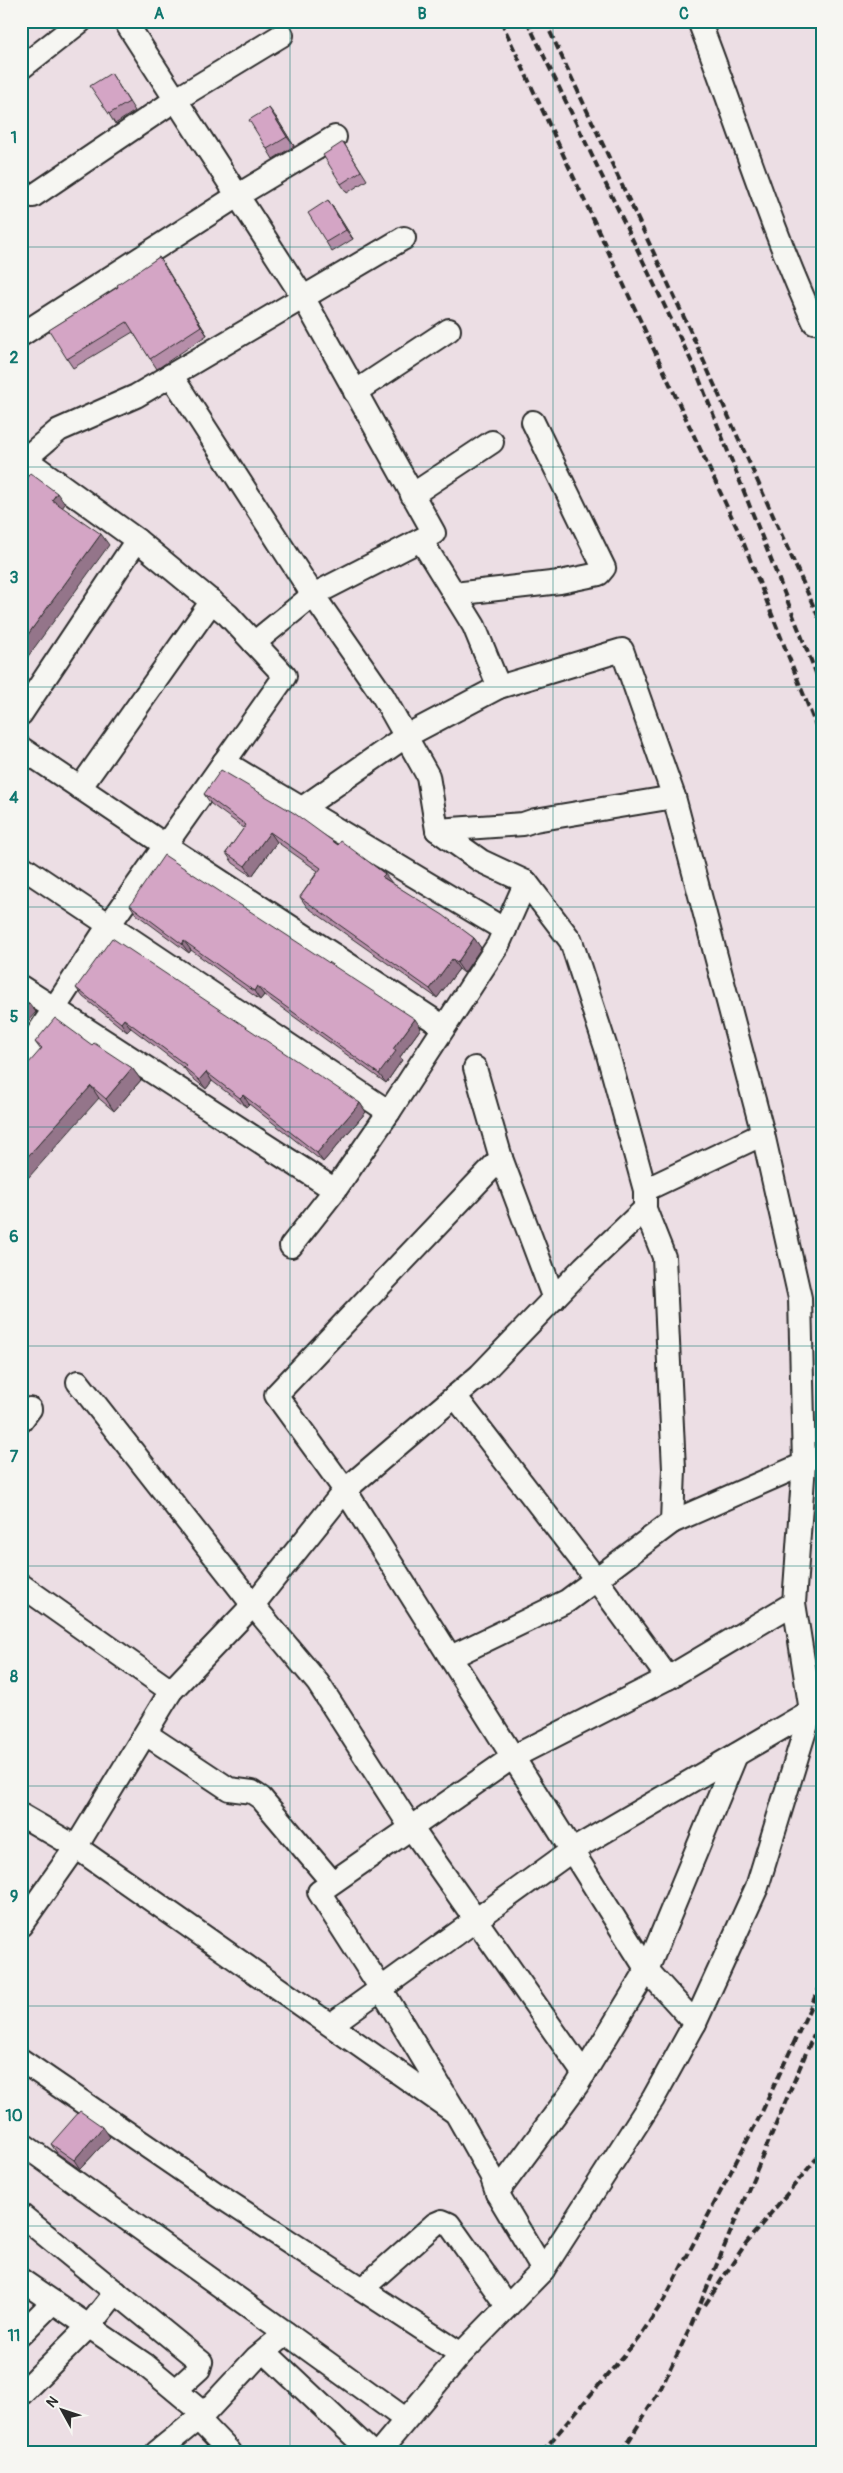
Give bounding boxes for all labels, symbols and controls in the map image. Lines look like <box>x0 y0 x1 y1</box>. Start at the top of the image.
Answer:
text: A <box>154 4 165 24</box>
text: B <box>417 4 427 24</box>
text: C <box>679 4 689 24</box>
text: 1 <box>11 128 17 148</box>
text: 2 <box>10 348 19 368</box>
text: 3 <box>10 568 19 588</box>
text: 4 <box>9 788 19 808</box>
text: 5 <box>10 1007 19 1027</box>
text: 6 <box>9 1227 19 1247</box>
text: 7 <box>10 1447 19 1467</box>
text: 8 <box>10 1667 18 1687</box>
text: 9 <box>10 1887 18 1907</box>
text: 10 <box>5 2106 23 2126</box>
text: 11 <box>8 2326 20 2346</box>
north arrow <box>38 2386 88 2436</box>
text: N <box>43 2393 62 2411</box>

